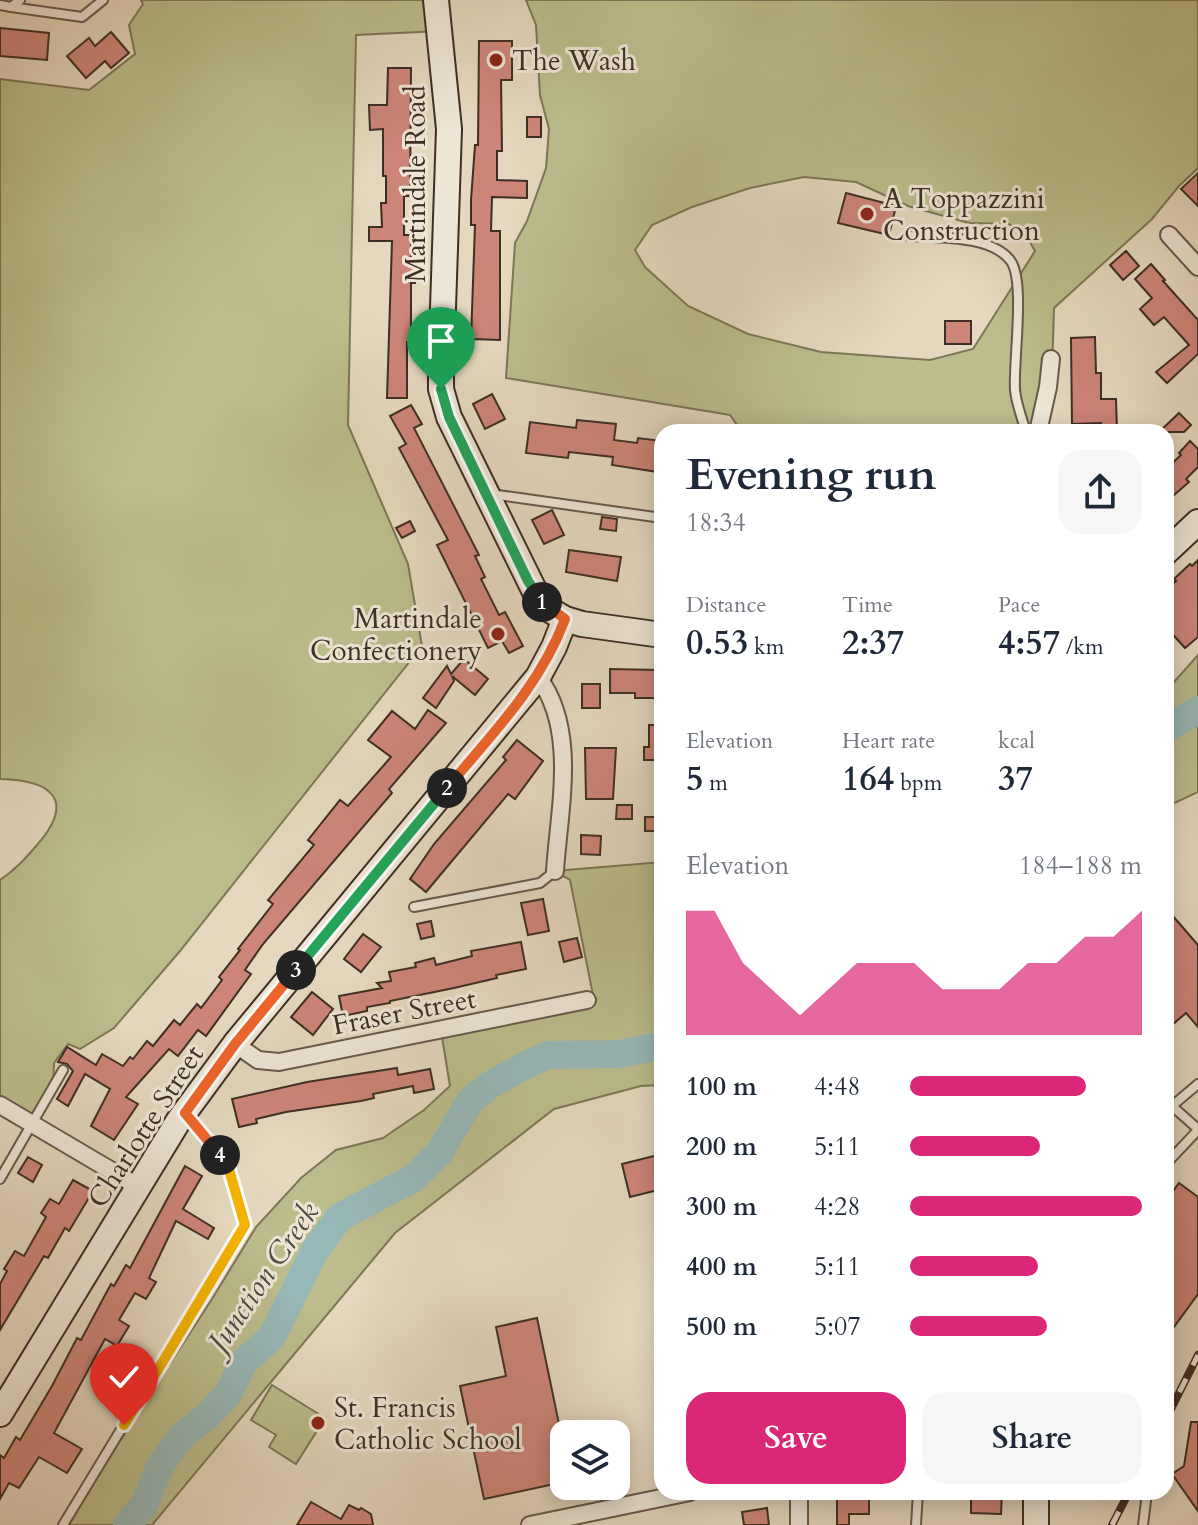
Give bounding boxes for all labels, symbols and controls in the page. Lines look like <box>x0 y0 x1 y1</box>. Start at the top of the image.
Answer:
place label: The Wash <box>512 42 636 80</box>
marker: The Wash <box>487 51 505 69</box>
street label: Martindale Road <box>397 85 435 283</box>
place label: A Toppazzini Construction <box>883 180 1045 250</box>
marker: A Toppazzini Construction <box>858 205 876 223</box>
pin <box>407 307 475 389</box>
icon: arrive <box>419 319 463 363</box>
text: Evening run <box>686 445 936 505</box>
button: share <box>1058 450 1142 534</box>
text: 18:34 <box>686 505 746 540</box>
pin: 1 <box>522 582 562 622</box>
text: 1 <box>536 587 548 617</box>
text: Distance <box>686 590 766 620</box>
text: Time <box>842 590 893 620</box>
text: Pace <box>998 590 1041 620</box>
place label: Martindale Confectionery <box>310 600 482 670</box>
text: 0.53 <box>686 620 748 666</box>
text: 2:37 <box>842 620 904 666</box>
text: 4:57 <box>998 620 1060 666</box>
marker: Martindale Confectionery <box>489 625 507 643</box>
text: km <box>748 632 784 662</box>
text: /km <box>1060 632 1104 662</box>
text: Elevation <box>686 726 773 756</box>
text: Heart rate <box>842 726 935 756</box>
text: kcal <box>998 726 1035 756</box>
text: 5 <box>686 756 703 802</box>
text: 164 <box>842 756 894 802</box>
text: 37 <box>998 756 1033 802</box>
pin: 2 <box>427 768 467 808</box>
text: m <box>703 768 728 798</box>
text: bpm <box>894 768 942 798</box>
text: 2 <box>441 773 453 803</box>
text: Elevation <box>686 848 789 883</box>
text: 184–188 m <box>1019 848 1142 883</box>
pin: 3 <box>276 950 316 990</box>
text: 3 <box>290 955 302 985</box>
street label: Fraser Street <box>329 979 479 1045</box>
street label: Charlotte Street <box>79 1038 213 1215</box>
text: 100 m <box>686 1069 757 1104</box>
text: 4:48 <box>814 1069 861 1104</box>
text: 200 m <box>686 1129 757 1164</box>
text: 5:11 <box>814 1129 861 1164</box>
pin: 4 <box>200 1135 240 1175</box>
text: 4 <box>214 1140 226 1170</box>
text: 300 m <box>686 1189 757 1224</box>
text: 4:28 <box>814 1189 861 1224</box>
water label: Junction Creek <box>194 1194 329 1366</box>
text: 400 m <box>686 1249 757 1284</box>
text: 5:11 <box>814 1249 861 1284</box>
text: 500 m <box>686 1309 757 1344</box>
text: 5:07 <box>814 1309 861 1344</box>
pin <box>90 1343 158 1425</box>
icon: check <box>102 1355 146 1399</box>
place label: St. Francis Catholic School <box>334 1389 522 1459</box>
button: Save <box>686 1392 906 1484</box>
button: Share <box>922 1392 1142 1484</box>
marker: St. Francis Catholic School <box>309 1414 327 1432</box>
map controls <box>550 1420 630 1500</box>
button: layers <box>550 1420 630 1500</box>

